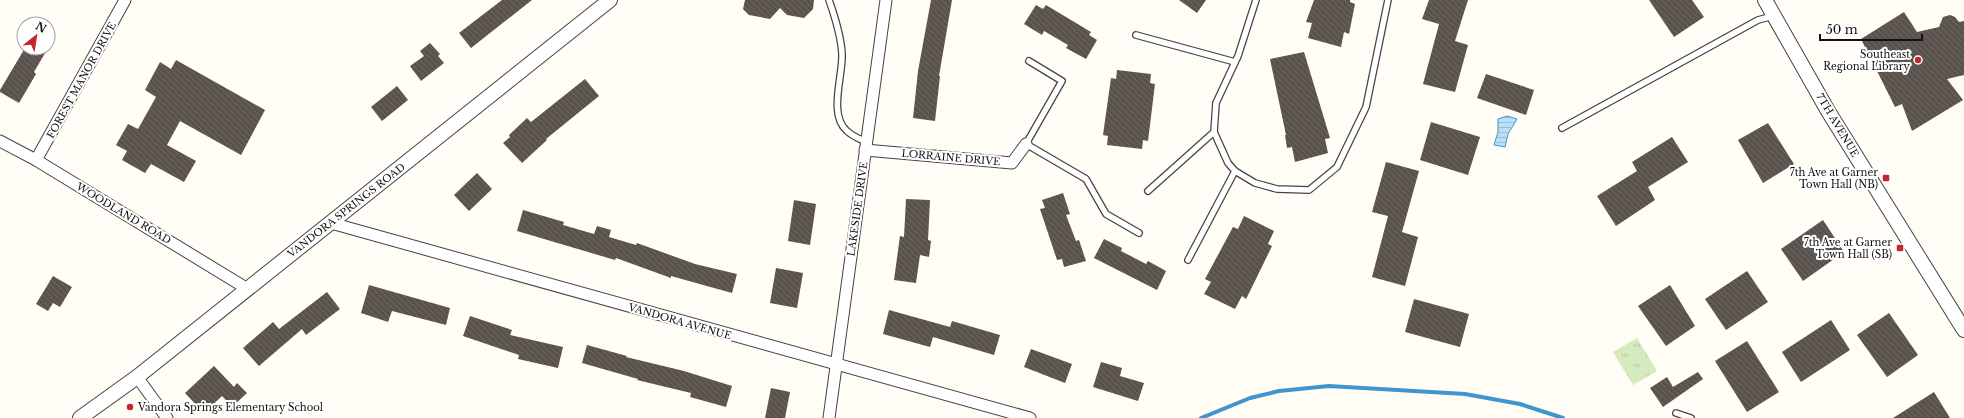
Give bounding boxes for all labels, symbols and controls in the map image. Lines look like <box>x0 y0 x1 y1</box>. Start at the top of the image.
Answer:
north arrow <box>16 16 56 56</box>
scale bar <box>1820 16 1922 42</box>
text: N <box>33 19 50 36</box>
street label: FOREST MANOR DRIVE <box>44 20 119 141</box>
text: 50 m <box>1826 22 1858 37</box>
place label: Southeast Regional Library <box>1823 48 1911 73</box>
marker: Southeast Regional Library <box>1913 55 1923 65</box>
street label: 7TH AVENUE <box>1813 91 1862 159</box>
street label: LORRAINE DRIVE <box>901 147 1001 168</box>
street label: VANDORA SPRINGS ROAD <box>284 160 408 261</box>
street label: LAKESIDE DRIVE <box>844 161 871 257</box>
place label: 7th Ave at Garner Town Hall (NB) <box>1790 166 1878 191</box>
marker: 7th Ave at Garner Town Hall (NB) <box>1881 173 1891 183</box>
street label: WOODLAND ROAD <box>73 180 174 247</box>
place label: 7th Ave at Garner Town Hall (SB) <box>1804 236 1892 261</box>
marker: 7th Ave at Garner Town Hall (SB) <box>1895 243 1905 253</box>
street label: VANDORA AVENUE <box>626 300 733 342</box>
place label: Vandora Springs Elementary School <box>137 401 323 414</box>
marker: Vandora Springs Elementary School <box>125 402 135 412</box>

